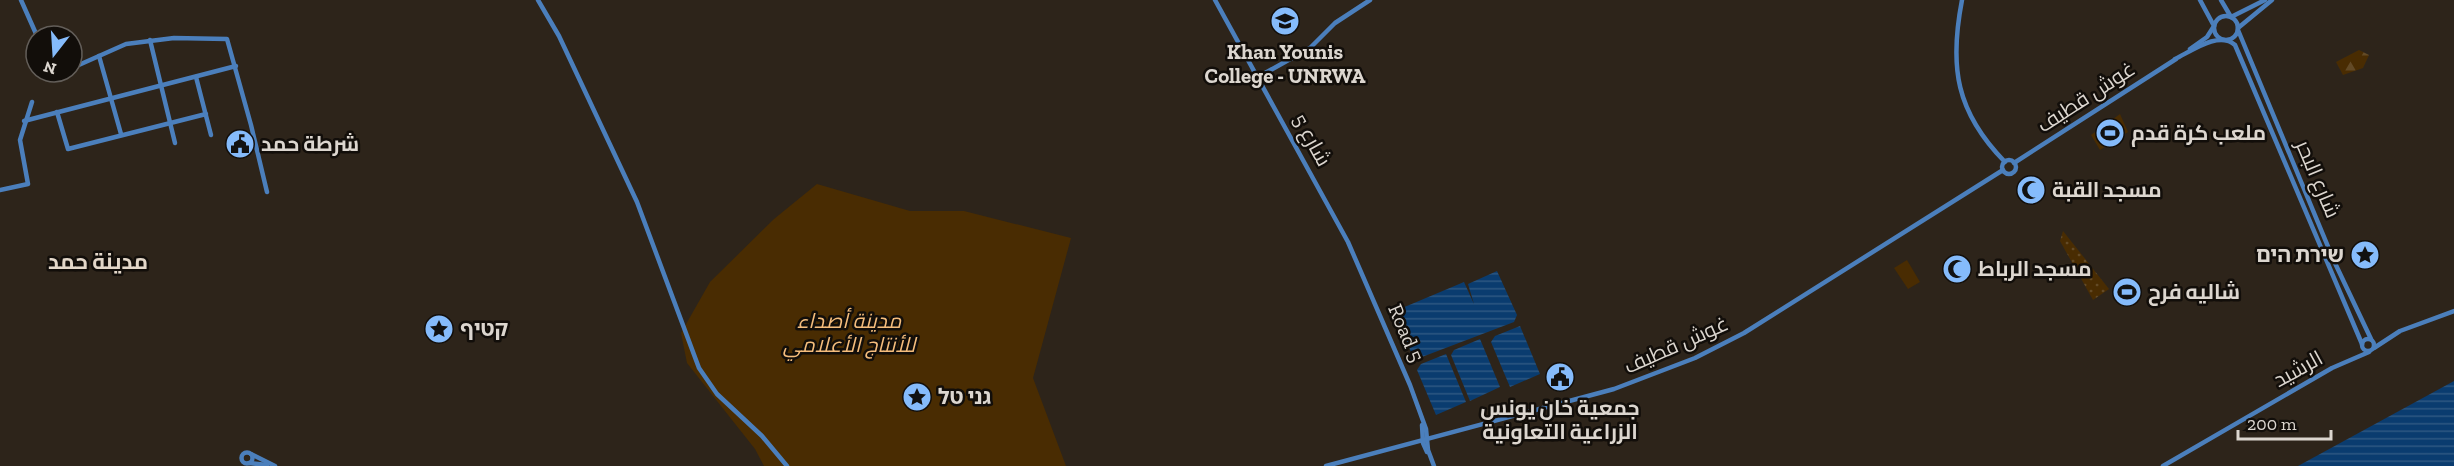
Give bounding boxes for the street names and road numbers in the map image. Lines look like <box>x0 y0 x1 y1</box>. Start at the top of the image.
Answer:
street label: غوش قطيف <box>2032 56 2140 138</box>
street label: شارع 5 <box>1286 109 1337 171</box>
street label: شارع البحر <box>2289 135 2346 222</box>
street label: Road 5 <box>1383 300 1430 366</box>
street label: غوش قطيف <box>1620 310 1732 380</box>
street label: الرشيد <box>2269 345 2327 392</box>

